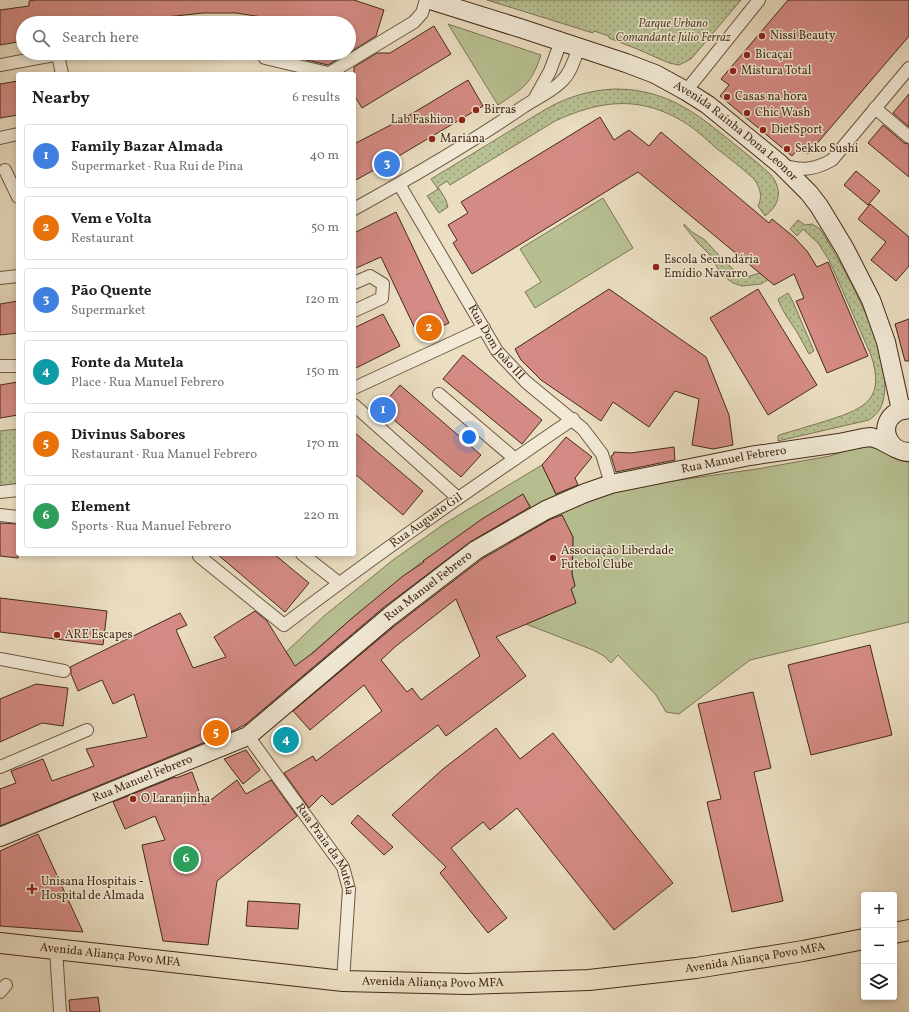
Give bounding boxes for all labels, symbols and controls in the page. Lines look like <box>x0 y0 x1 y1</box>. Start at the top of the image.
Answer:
search box <box>16 16 356 60</box>
park label: Parque Urbano Comandante Júlio Ferraz <box>615 16 731 46</box>
icon: search <box>30 27 52 49</box>
text: Search here <box>62 28 139 49</box>
place label: Nissi Beauty <box>770 28 836 44</box>
marker: Nissi Beauty <box>757 31 767 41</box>
place label: Bicaçaí <box>755 47 793 63</box>
marker: Bicaçaí <box>742 50 752 60</box>
place label: Mistura Total <box>741 63 812 79</box>
marker: Mistura Total <box>728 66 738 76</box>
street label: Avenida Rainha Dona Leonor <box>670 78 801 185</box>
text: Nearby <box>32 87 90 110</box>
text: 6 results <box>292 89 340 107</box>
place label: Casas na hora <box>735 89 808 105</box>
marker: Casas na hora <box>722 92 732 102</box>
place label: Birras <box>484 102 516 118</box>
marker: Birras <box>471 105 481 115</box>
place label: Chic Wash <box>755 105 810 121</box>
marker: Chic Wash <box>742 108 752 118</box>
place label: Lab Fashion <box>391 112 454 128</box>
marker: Lab Fashion <box>457 115 467 125</box>
place label: DietSport <box>771 122 822 138</box>
marker: DietSport <box>758 125 768 135</box>
place label: Mariana <box>440 131 485 147</box>
marker: Mariana <box>427 134 437 144</box>
text: Family Bazar Almada <box>71 137 223 158</box>
place label: Sekko Sushi <box>795 141 859 157</box>
marker: Sekko Sushi <box>782 144 792 154</box>
text: 1 <box>43 147 49 165</box>
text: 40 m <box>310 147 339 165</box>
pin: 3 <box>374 149 400 179</box>
text: Supermarket · Rua Rui de Pina <box>71 158 243 176</box>
text: Vem e Volta <box>71 209 152 230</box>
text: 2 <box>43 219 49 237</box>
text: 50 m <box>311 219 339 237</box>
text: Restaurant <box>71 230 134 248</box>
place label: Escola Secundária Emídio Navarro <box>664 252 759 282</box>
marker: Escola Secundária Emídio Navarro <box>651 262 661 272</box>
text: Pão Quente <box>71 281 151 302</box>
text: 3 <box>43 291 49 309</box>
text: 120 m <box>305 291 339 309</box>
text: Supermarket <box>71 302 146 320</box>
street label: Rua Dom João III <box>464 302 528 384</box>
pin: 2 <box>416 313 442 343</box>
text: Fonte da Mutela <box>71 353 184 374</box>
text: 4 <box>42 363 50 381</box>
text: 150 m <box>306 363 339 381</box>
text: Place · Rua Manuel Febrero <box>71 374 224 392</box>
pin: 1 <box>370 395 396 425</box>
text: Divinus Sabores <box>71 425 185 446</box>
your location <box>459 427 479 447</box>
text: 5 <box>43 435 49 453</box>
text: 170 m <box>306 435 339 453</box>
street label: Rua Manuel Febrero <box>680 443 788 478</box>
text: Restaurant · Rua Manuel Febrero <box>71 446 257 464</box>
street label: Rua Augusto Gil <box>387 489 466 552</box>
text: Element <box>71 497 130 518</box>
text: 6 <box>42 507 50 525</box>
text: 220 m <box>303 507 339 525</box>
text: Sports · Rua Manuel Febrero <box>71 518 231 536</box>
place label: Associação Liberdade Futebol Clube <box>561 543 674 573</box>
street label: Rua Manuel Febrero <box>381 548 476 625</box>
marker: Associação Liberdade Futebol Clube <box>548 553 558 563</box>
place label: ARE Escapes <box>65 627 133 643</box>
marker: ARE Escapes <box>52 630 62 640</box>
pin: 5 <box>203 718 229 748</box>
pin: 4 <box>273 725 299 755</box>
street label: Rua Manuel Febrero <box>90 751 195 806</box>
place label: O Laranjinha <box>141 791 210 807</box>
marker: O Laranjinha <box>128 794 138 804</box>
street label: Rua Praia da Mutela <box>292 800 357 896</box>
pin: 6 <box>173 844 199 874</box>
place label: Unisana Hospitais - Hospital de Almada <box>41 874 144 904</box>
marker: Unisana Hospitais - Hospital de Almada <box>26 883 38 895</box>
map controls <box>861 892 897 1000</box>
button: + <box>861 892 897 928</box>
button: − <box>861 928 897 964</box>
street label: Avenida Aliança Povo MFA <box>39 939 182 971</box>
street label: Avenida Aliança Povo MFA <box>684 939 827 977</box>
button: layers <box>861 964 897 1000</box>
street label: Avenida Aliança Povo MFA <box>362 973 505 992</box>

